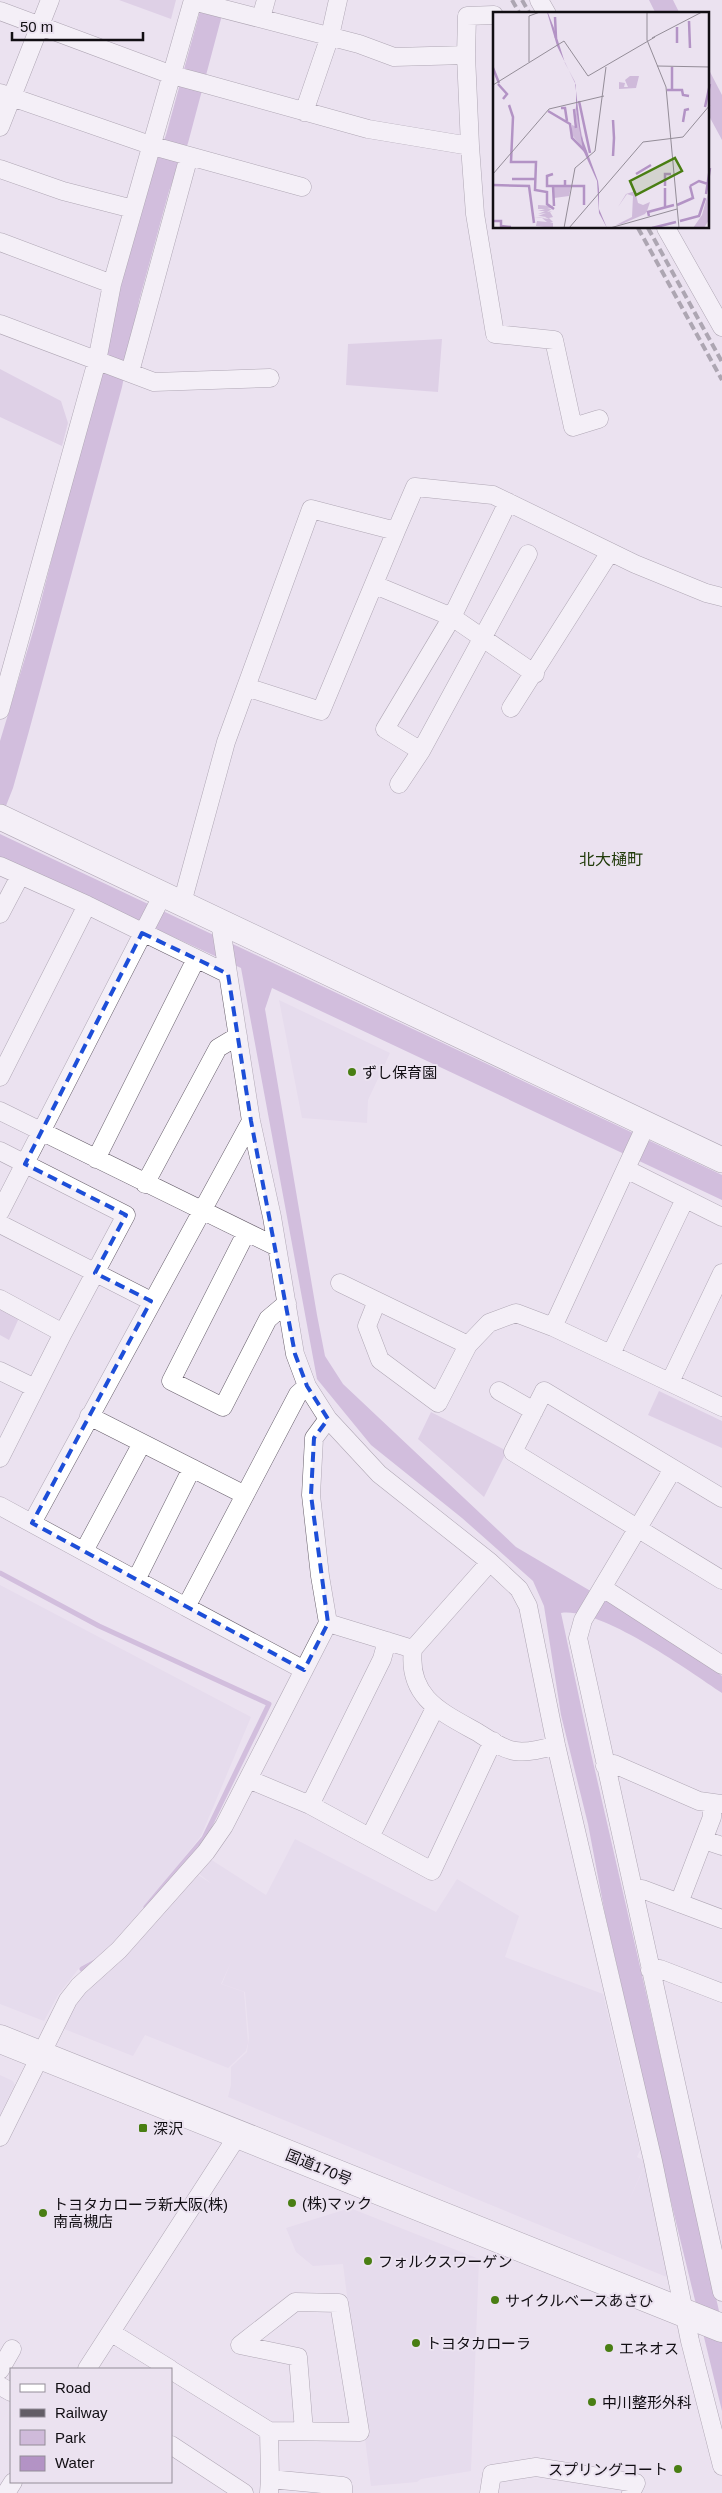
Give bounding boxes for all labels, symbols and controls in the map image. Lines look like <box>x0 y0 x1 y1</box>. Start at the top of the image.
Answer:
scale bar <box>12 10 144 42</box>
inset map <box>493 12 710 229</box>
text: 50 m <box>20 18 53 35</box>
district label: 北大樋町 <box>579 851 643 868</box>
place label: ずし保育園 <box>362 1064 437 1081</box>
marker: ずし保育園 <box>346 1066 358 1078</box>
place label: 深沢 <box>153 2120 183 2137</box>
marker: 深沢 <box>137 2122 149 2134</box>
street label: 国道170号 <box>283 2146 355 2188</box>
place label: (株)マック <box>302 2195 372 2212</box>
place label: トヨタカローラ新大阪(株) 南高槻店 <box>53 2196 228 2230</box>
marker: (株)マック <box>286 2197 298 2209</box>
marker: トヨタカローラ新大阪(株) 南高槻店 <box>37 2207 49 2219</box>
place label: フォルクスワーゲン <box>378 2253 513 2270</box>
marker: フォルクスワーゲン <box>362 2255 374 2267</box>
place label: サイクルベースあさひ <box>505 2292 654 2309</box>
marker: サイクルベースあさひ <box>489 2294 501 2306</box>
place label: トヨタカローラ <box>426 2335 531 2352</box>
marker: トヨタカローラ <box>410 2337 422 2349</box>
place label: エネオス <box>619 2340 679 2357</box>
marker: エネオス <box>603 2342 615 2354</box>
legend <box>10 2368 172 2483</box>
text: Road <box>55 2379 91 2396</box>
place label: 中川整形外科 <box>602 2394 692 2411</box>
marker: 中川整形外科 <box>586 2396 598 2408</box>
text: Railway <box>55 2404 108 2421</box>
text: Park <box>55 2429 86 2446</box>
text: Water <box>55 2454 94 2471</box>
place label: スプリングコート <box>548 2461 668 2478</box>
marker: スプリングコート <box>672 2463 684 2475</box>

